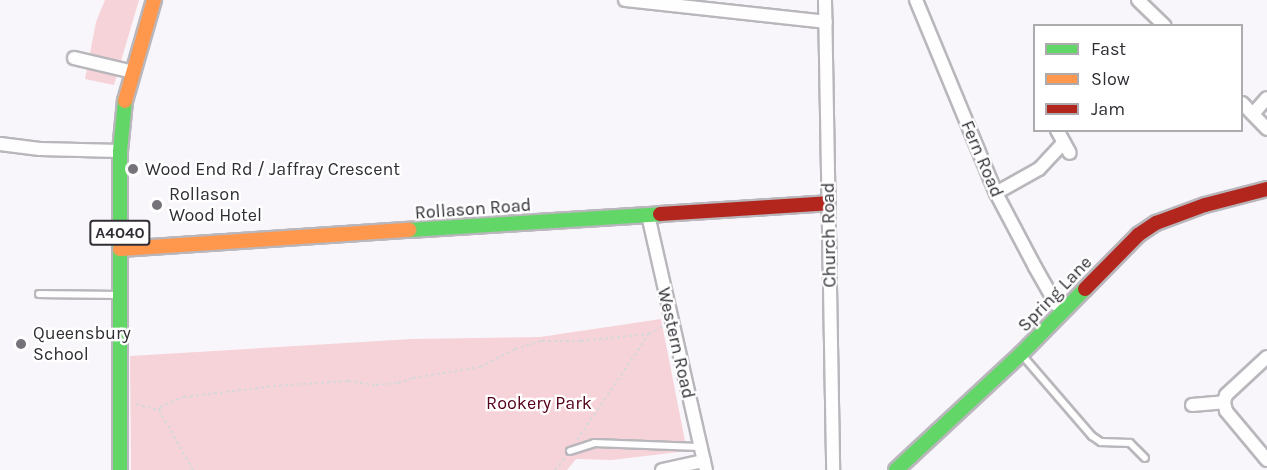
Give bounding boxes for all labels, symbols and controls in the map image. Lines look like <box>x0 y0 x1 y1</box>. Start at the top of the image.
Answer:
legend <box>1033 24 1243 132</box>
text: Fast <box>1091 38 1126 60</box>
text: Slow <box>1091 68 1130 90</box>
text: Jam <box>1091 98 1125 120</box>
street label: Fern Road <box>956 117 1008 201</box>
place label: Wood End Rd / Jaffray Crescent <box>145 158 400 180</box>
marker: Wood End Rd / Jaffray Crescent <box>126 162 140 176</box>
street label: Church Road <box>817 182 841 288</box>
place label: Rollason Wood Hotel <box>169 184 262 226</box>
street label: Rollason Road <box>414 194 532 224</box>
marker: Rollason Wood Hotel <box>150 198 164 212</box>
road number: A4040 <box>88 220 152 246</box>
street label: Spring Lane <box>1014 252 1096 336</box>
street label: Western Road <box>653 285 699 401</box>
place label: Queensbury School <box>33 323 131 366</box>
marker: Queensbury School <box>14 337 28 351</box>
park label: Rookery Park <box>486 392 592 414</box>

